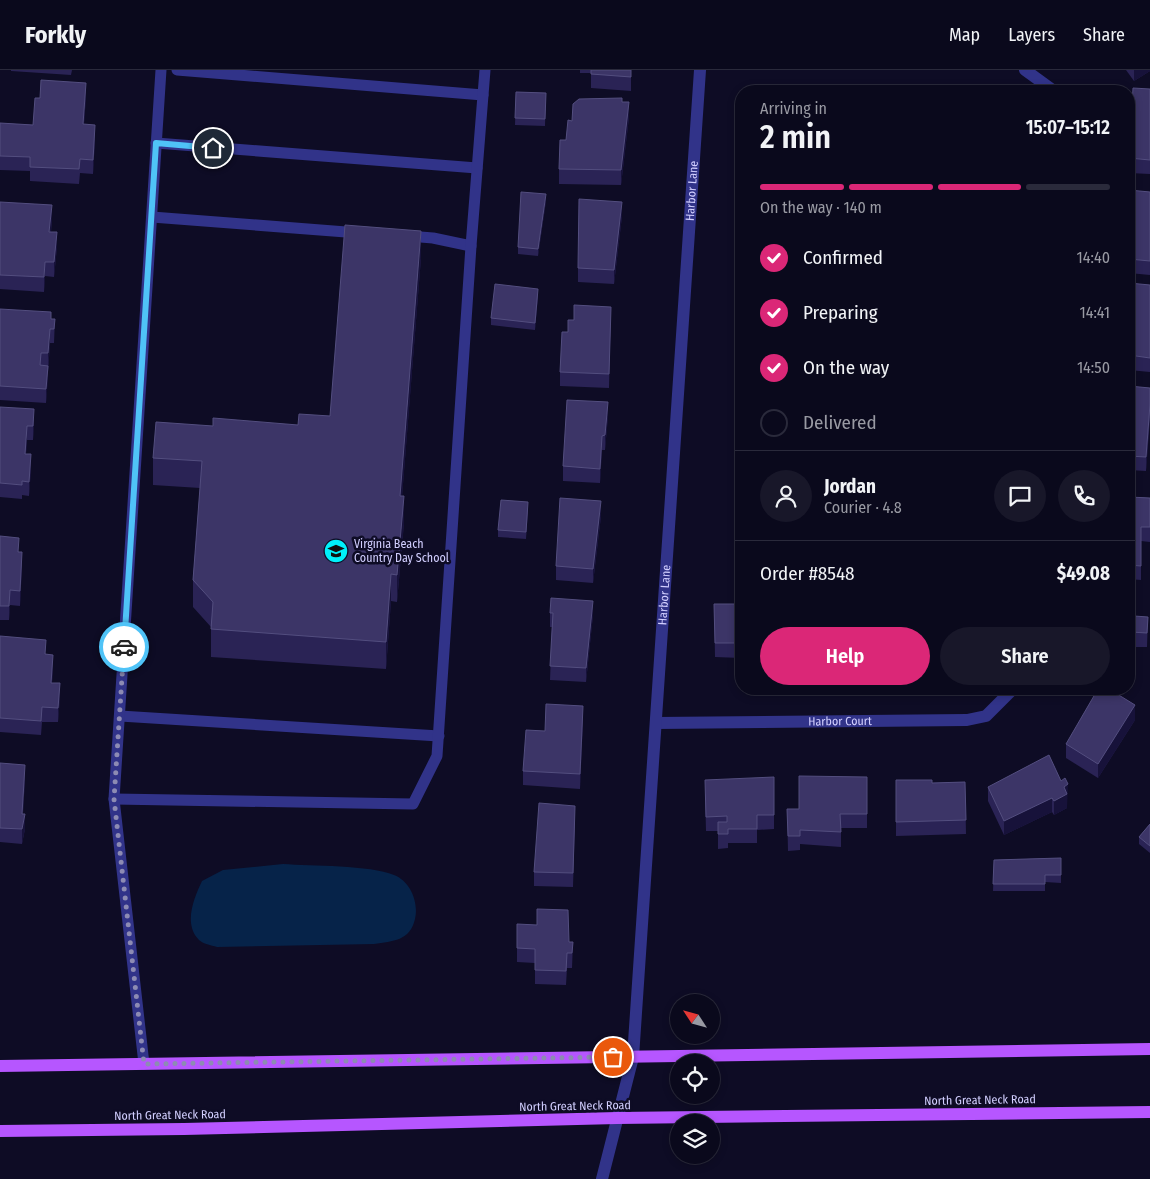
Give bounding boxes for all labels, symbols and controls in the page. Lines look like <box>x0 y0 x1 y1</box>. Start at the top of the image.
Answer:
text: Forkly <box>25 21 86 49</box>
text: Map <box>949 24 980 46</box>
text: Layers <box>1008 24 1055 46</box>
text: Share <box>1083 24 1125 46</box>
text: Arriving in <box>760 99 827 118</box>
text: 15:07–15:12 <box>1026 116 1110 139</box>
text: 2 min <box>760 118 831 156</box>
pin <box>192 127 234 169</box>
icon: home <box>199 134 227 162</box>
street label: Harbor Lane <box>683 160 701 222</box>
text: On the way · 140 m <box>760 198 882 217</box>
icon: check <box>760 244 788 272</box>
text: Confirmed <box>803 246 883 269</box>
text: 14:40 <box>1077 248 1110 267</box>
icon: check <box>760 299 788 327</box>
text: Preparing <box>803 301 878 324</box>
text: 14:41 <box>1080 303 1110 322</box>
icon: check <box>760 354 788 382</box>
text: On the way <box>803 356 889 379</box>
text: 14:50 <box>1077 358 1110 377</box>
text: Delivered <box>803 411 877 434</box>
button: person <box>760 470 812 522</box>
button: chat <box>994 470 1046 522</box>
button: phone <box>1058 470 1110 522</box>
text: Jordan <box>824 475 876 498</box>
text: Courier · 4.8 <box>824 498 902 517</box>
place label: Virginia Beach Country Day School <box>354 537 449 565</box>
school or university icon: Virginia Beach Country Day School <box>323 538 349 564</box>
text: Order #8548 <box>760 562 855 585</box>
text: $49.08 <box>1057 562 1110 585</box>
street label: Harbor Lane <box>655 564 673 626</box>
courier <box>99 622 149 672</box>
button: Help <box>760 627 930 685</box>
button: Share <box>940 627 1110 685</box>
icon: car <box>110 633 138 661</box>
street label: Harbor Court <box>808 714 872 729</box>
north arrow <box>670 994 720 1044</box>
map controls <box>670 994 720 1164</box>
pin <box>592 1036 634 1078</box>
icon: bag <box>599 1043 627 1071</box>
button: locate <box>670 1054 720 1104</box>
street label: North Great Neck Road <box>924 1092 1036 1108</box>
street label: North Great Neck Road <box>519 1098 631 1114</box>
street label: North Great Neck Road <box>114 1107 226 1123</box>
button: layers <box>670 1114 720 1164</box>

